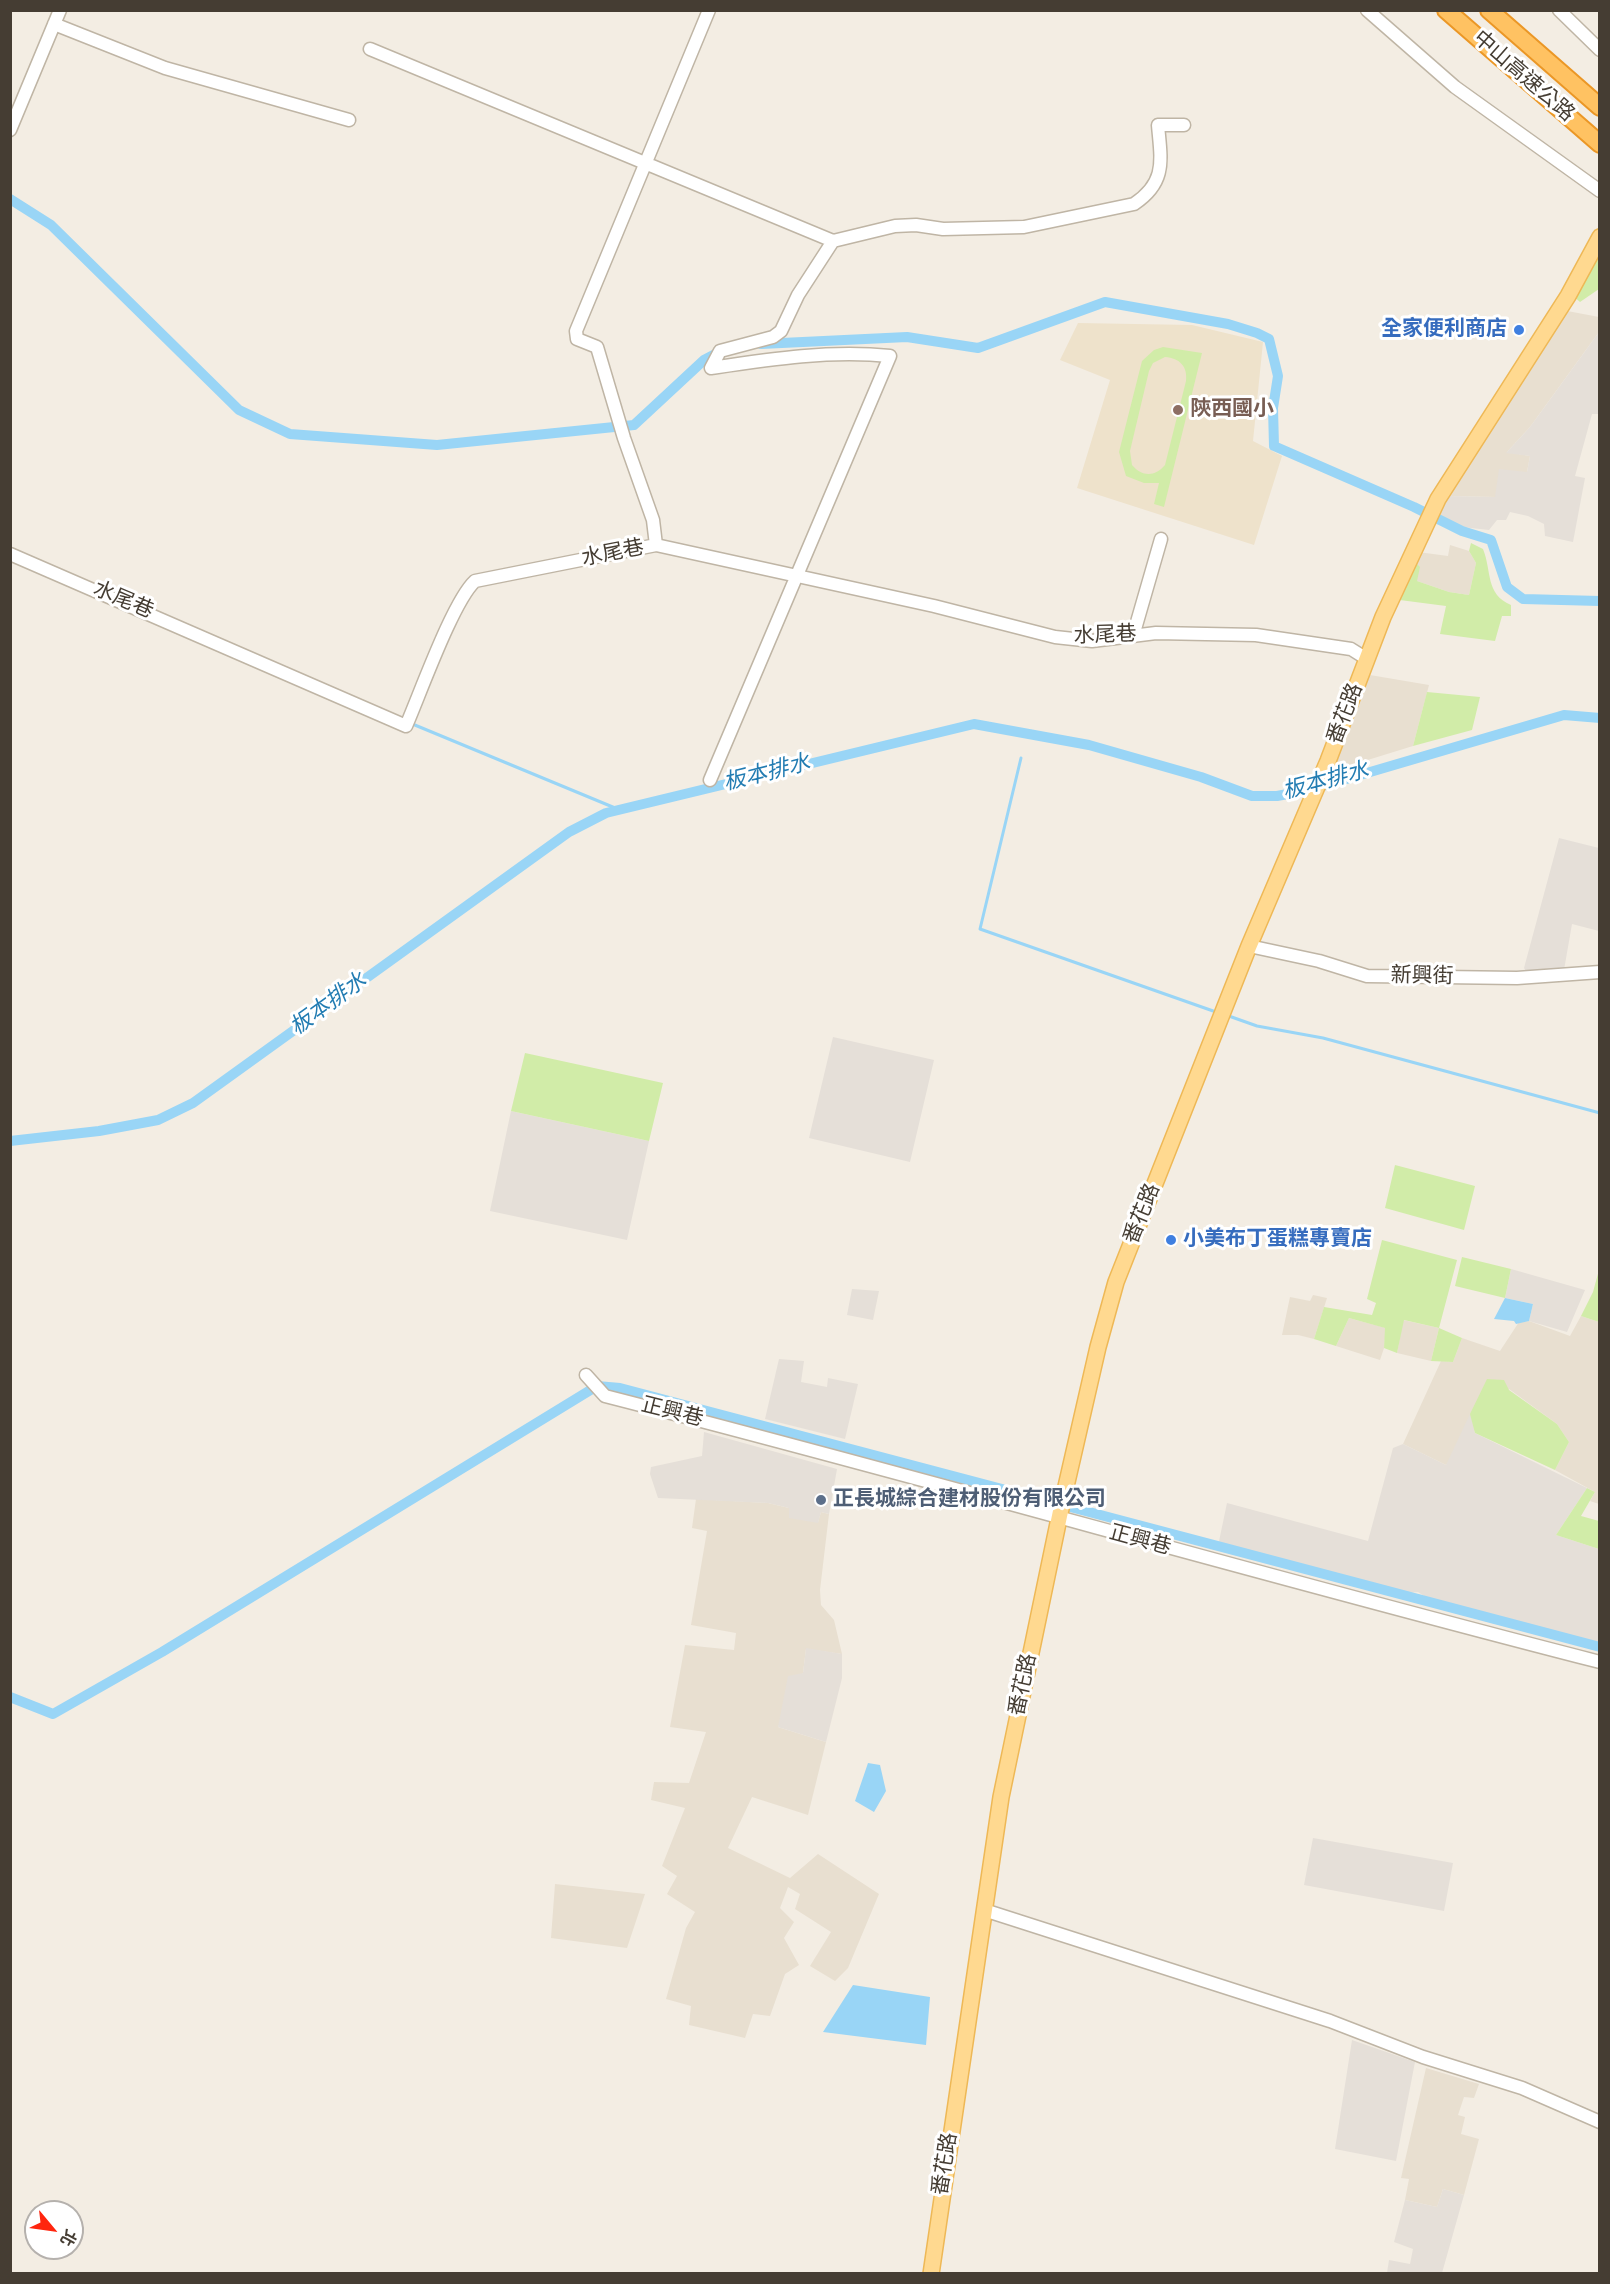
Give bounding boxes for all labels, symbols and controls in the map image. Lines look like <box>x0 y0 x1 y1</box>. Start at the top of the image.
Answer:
street label: 中山高速公路 <box>1467 26 1579 128</box>
place label: 全家便利商店 <box>1381 317 1507 343</box>
marker: 全家便利商店 <box>1512 323 1526 337</box>
place label: 陝西國小 <box>1190 397 1274 423</box>
marker: 陝西國小 <box>1171 403 1185 417</box>
street label: 水尾巷 <box>580 536 646 572</box>
street label: 水尾巷 <box>89 577 157 625</box>
street label: 水尾巷 <box>1073 622 1137 650</box>
street label: 番花路 <box>1323 680 1369 748</box>
water label: 板本排水 <box>721 751 813 797</box>
water label: 板本排水 <box>1280 758 1372 806</box>
street label: 新興街 <box>1390 964 1454 990</box>
water label: 板本排水 <box>286 968 372 1042</box>
street label: 番花路 <box>1120 1180 1166 1248</box>
place label: 小美布丁蛋糕專賣店 <box>1183 1227 1372 1253</box>
marker: 小美布丁蛋糕專賣店 <box>1164 1233 1178 1247</box>
street label: 正興巷 <box>638 1393 706 1433</box>
place label: 正長城綜合建材股份有限公司 <box>833 1487 1106 1513</box>
marker: 正長城綜合建材股份有限公司 <box>814 1493 828 1507</box>
street label: 正興巷 <box>1106 1521 1174 1561</box>
street label: 番花路 <box>1005 1652 1043 1718</box>
street label: 番花路 <box>929 2131 963 2197</box>
north arrow <box>24 2200 84 2260</box>
text: 北 <box>54 2225 82 2251</box>

